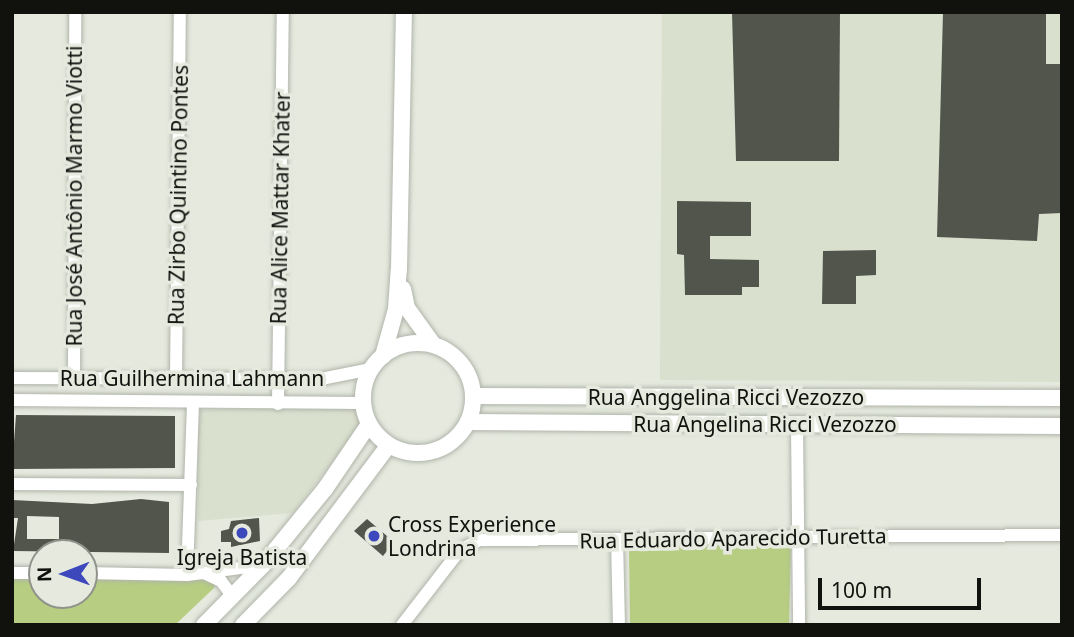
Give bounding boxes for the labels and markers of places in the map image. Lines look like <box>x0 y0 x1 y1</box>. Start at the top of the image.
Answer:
place label: Cross Experience Londrina <box>388 511 556 561</box>
marker: Igreja Batista <box>234 525 250 541</box>
marker: Cross Experience Londrina <box>366 528 382 544</box>
place label: Igreja Batista <box>177 544 307 570</box>

